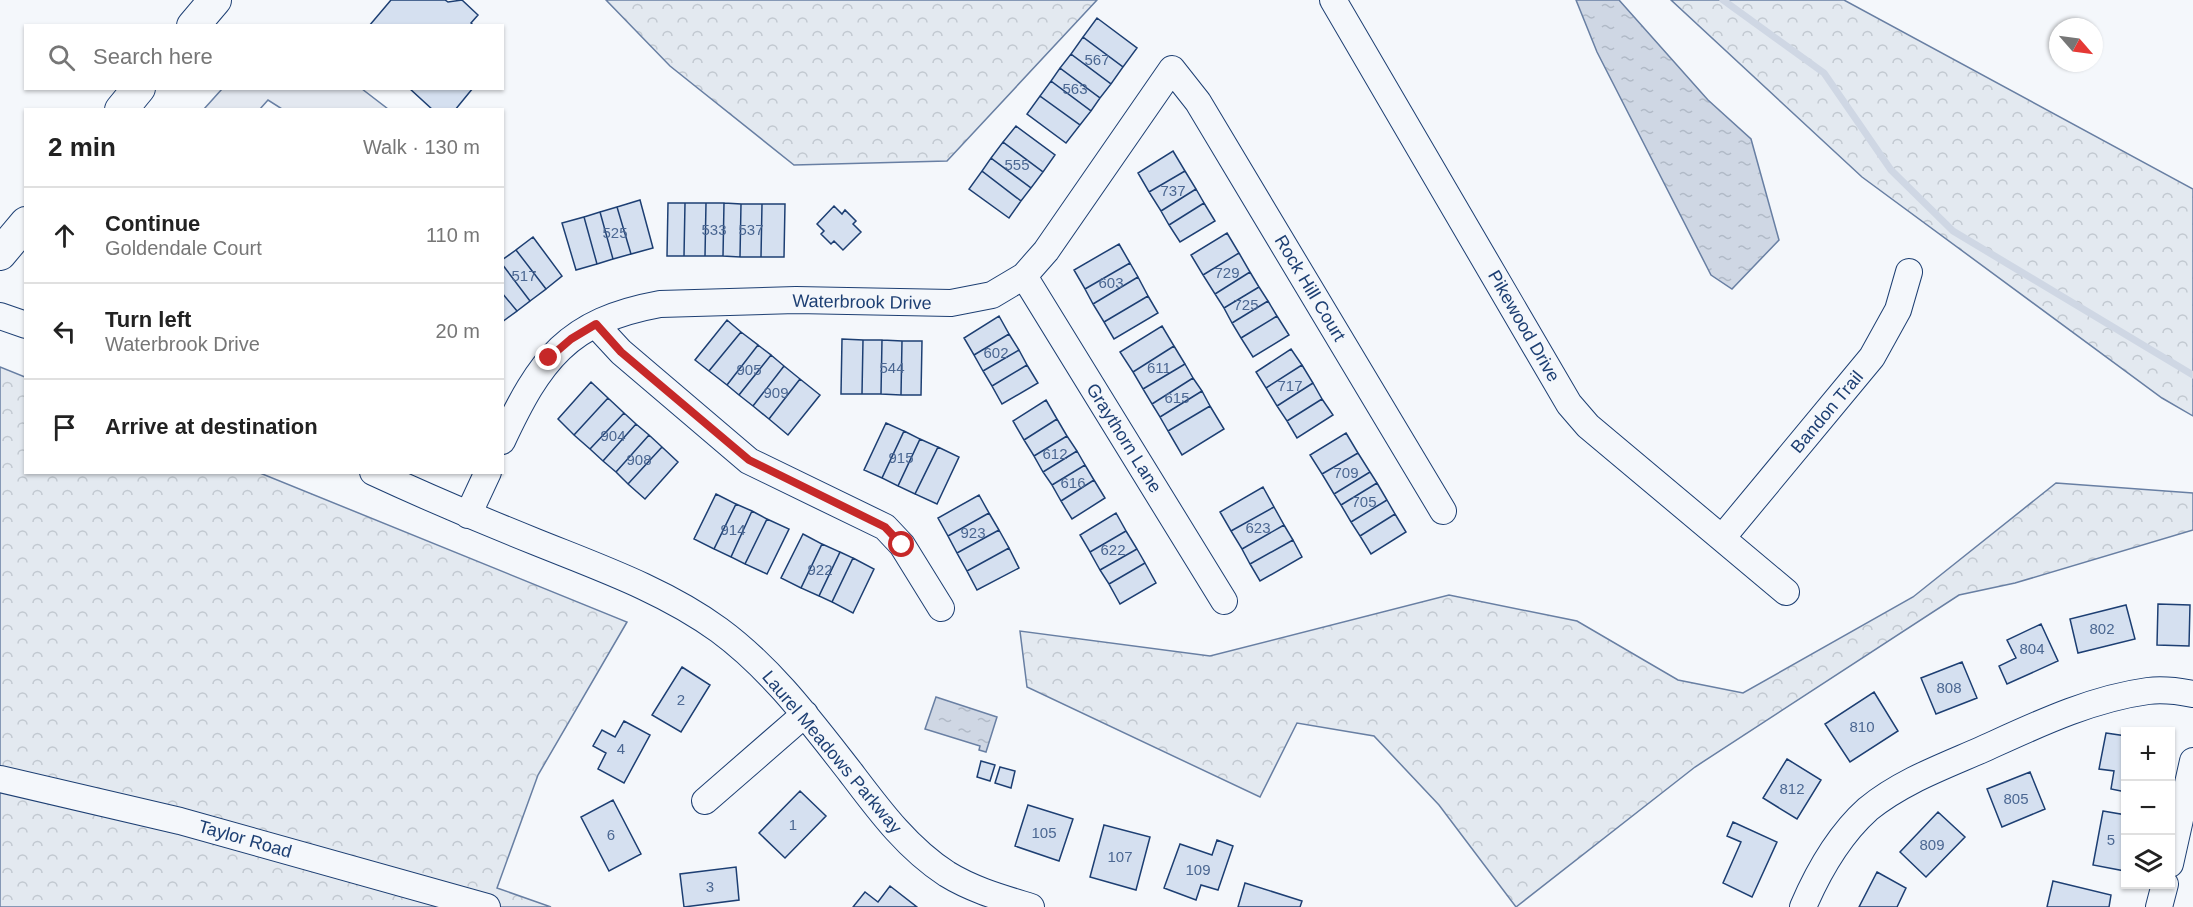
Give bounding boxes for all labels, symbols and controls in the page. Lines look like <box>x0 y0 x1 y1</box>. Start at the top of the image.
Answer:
north arrow <box>2049 18 2103 72</box>
search box <box>24 24 504 90</box>
icon: search <box>45 41 78 74</box>
text: Search here <box>93 44 213 69</box>
house number: 567 <box>1084 51 1110 68</box>
house number: 563 <box>1062 80 1088 97</box>
text: 2 min <box>48 132 116 162</box>
text: Walk · 130 m <box>363 136 480 158</box>
house number: 555 <box>1004 156 1030 173</box>
house number: 737 <box>1160 182 1186 199</box>
text: Continue <box>105 211 200 236</box>
icon: ahead <box>48 219 81 252</box>
house number: 533 <box>701 221 727 238</box>
house number: 537 <box>738 221 764 238</box>
text: 110 m <box>426 224 480 246</box>
house number: 525 <box>602 224 628 241</box>
street label: Rock Hill Court <box>1271 231 1349 345</box>
text: Goldendale Court <box>105 237 262 259</box>
house number: 729 <box>1214 264 1240 281</box>
house number: 517 <box>511 267 537 284</box>
street label: Pikewood Drive <box>1484 267 1564 385</box>
house number: 603 <box>1098 274 1124 291</box>
street label: Waterbrook Drive <box>792 291 932 313</box>
house number: 725 <box>1233 296 1259 313</box>
text: Turn left <box>105 307 191 332</box>
icon: left <box>48 315 81 348</box>
text: 20 m <box>436 320 480 342</box>
text: Waterbrook Drive <box>105 333 260 355</box>
route end <box>535 344 561 370</box>
house number: 602 <box>983 344 1009 361</box>
house number: 544 <box>879 359 905 376</box>
house number: 611 <box>1147 359 1171 376</box>
house number: 905 <box>736 361 762 378</box>
street label: Bandon Trail <box>1787 367 1867 457</box>
house number: 717 <box>1277 377 1303 394</box>
street label: Graythorn Lane <box>1082 380 1166 496</box>
house number: 909 <box>763 384 789 401</box>
house number: 615 <box>1164 389 1190 406</box>
icon: arrive <box>48 411 81 444</box>
text: Arrive at destination <box>105 414 318 439</box>
house number: 904 <box>600 427 626 444</box>
house number: 612 <box>1042 445 1068 462</box>
house number: 915 <box>888 449 914 466</box>
house number: 908 <box>626 451 652 468</box>
house number: 709 <box>1333 464 1359 481</box>
house number: 616 <box>1060 474 1086 491</box>
house number: 705 <box>1351 493 1377 510</box>
house number: 623 <box>1245 519 1271 536</box>
house number: 914 <box>720 521 746 538</box>
house number: 923 <box>960 524 986 541</box>
route start <box>888 531 914 557</box>
house number: 622 <box>1100 541 1126 558</box>
house number: 922 <box>807 561 833 578</box>
house number: 802 <box>2089 620 2115 637</box>
house number: 804 <box>2019 640 2045 657</box>
street label: Laurel Meadows Parkway <box>758 667 906 837</box>
house number: 808 <box>1936 679 1962 696</box>
house number: 2 <box>677 691 685 708</box>
house number: 810 <box>1849 718 1875 735</box>
map controls <box>2121 727 2175 889</box>
button: + <box>2121 727 2175 781</box>
house number: 4 <box>617 740 625 757</box>
house number: 812 <box>1779 780 1805 797</box>
button: − <box>2121 781 2175 835</box>
house number: 805 <box>2003 790 2029 807</box>
street label: Taylor Road <box>196 816 294 862</box>
house number: 1 <box>789 816 797 833</box>
house number: 105 <box>1031 824 1057 841</box>
house number: 6 <box>607 826 615 843</box>
house number: 5 <box>2107 831 2115 848</box>
button: layers <box>2121 835 2175 889</box>
house number: 809 <box>1919 836 1945 853</box>
house number: 107 <box>1107 848 1133 865</box>
house number: 109 <box>1185 861 1211 878</box>
house number: 3 <box>706 878 714 895</box>

